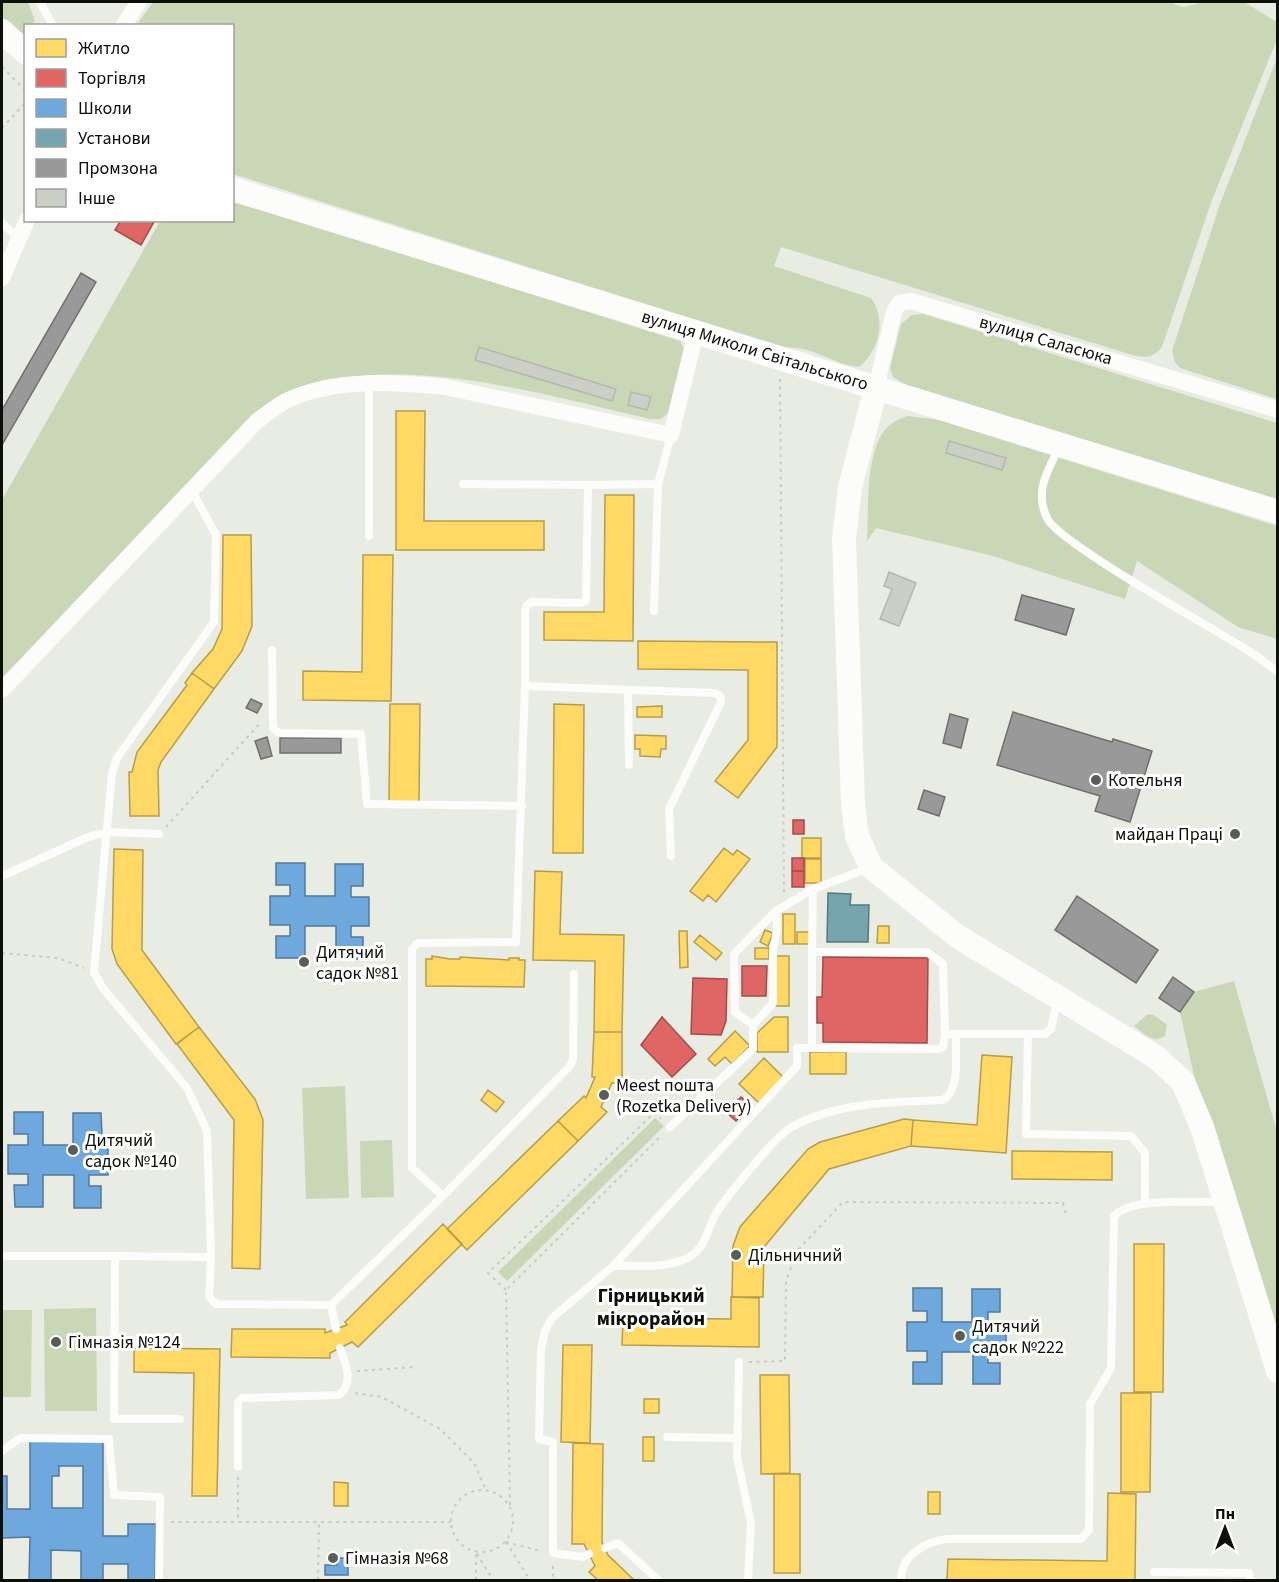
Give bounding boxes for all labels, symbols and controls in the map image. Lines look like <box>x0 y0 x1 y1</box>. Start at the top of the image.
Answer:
legend <box>24 24 234 222</box>
text: Житло <box>78 36 130 61</box>
text: Торгівля <box>78 66 146 91</box>
text: Школи <box>78 96 132 121</box>
text: Установи <box>78 126 151 151</box>
text: Промзона <box>78 156 158 181</box>
text: Інше <box>78 186 115 211</box>
street label: вулиця Миколи Світальського <box>638 304 871 397</box>
street label: вулиця Саласюка <box>976 310 1115 371</box>
place label: Котельня <box>1108 768 1182 793</box>
marker: Котельня <box>1089 773 1103 787</box>
place label: майдан Праці <box>1115 822 1223 847</box>
marker: майдан Праці <box>1228 827 1242 841</box>
place label: Дитячий садок №81 <box>316 940 399 986</box>
marker: Дитячий садок №81 <box>297 955 311 969</box>
place label: Meest пошта (Rozetka Delivery) <box>616 1073 752 1119</box>
marker: Meest пошта (Rozetka Delivery) <box>597 1088 611 1102</box>
place label: Дитячий садок №140 <box>85 1128 177 1174</box>
marker: Дитячий садок №140 <box>66 1143 80 1157</box>
place label: Дільничний <box>748 1243 842 1268</box>
marker: Дільничний <box>729 1248 743 1262</box>
district label: Гірницький мікрорайон <box>597 1282 705 1333</box>
place label: Дитячий садок №222 <box>972 1314 1064 1360</box>
marker: Дитячий садок №222 <box>953 1329 967 1343</box>
place label: Гімназія №124 <box>68 1330 180 1355</box>
marker: Гімназія №124 <box>49 1335 63 1349</box>
north arrow <box>1195 1498 1255 1558</box>
text: Пн <box>1215 1503 1235 1525</box>
place label: Гімназія №68 <box>345 1546 448 1571</box>
marker: Гімназія №68 <box>326 1551 340 1565</box>

